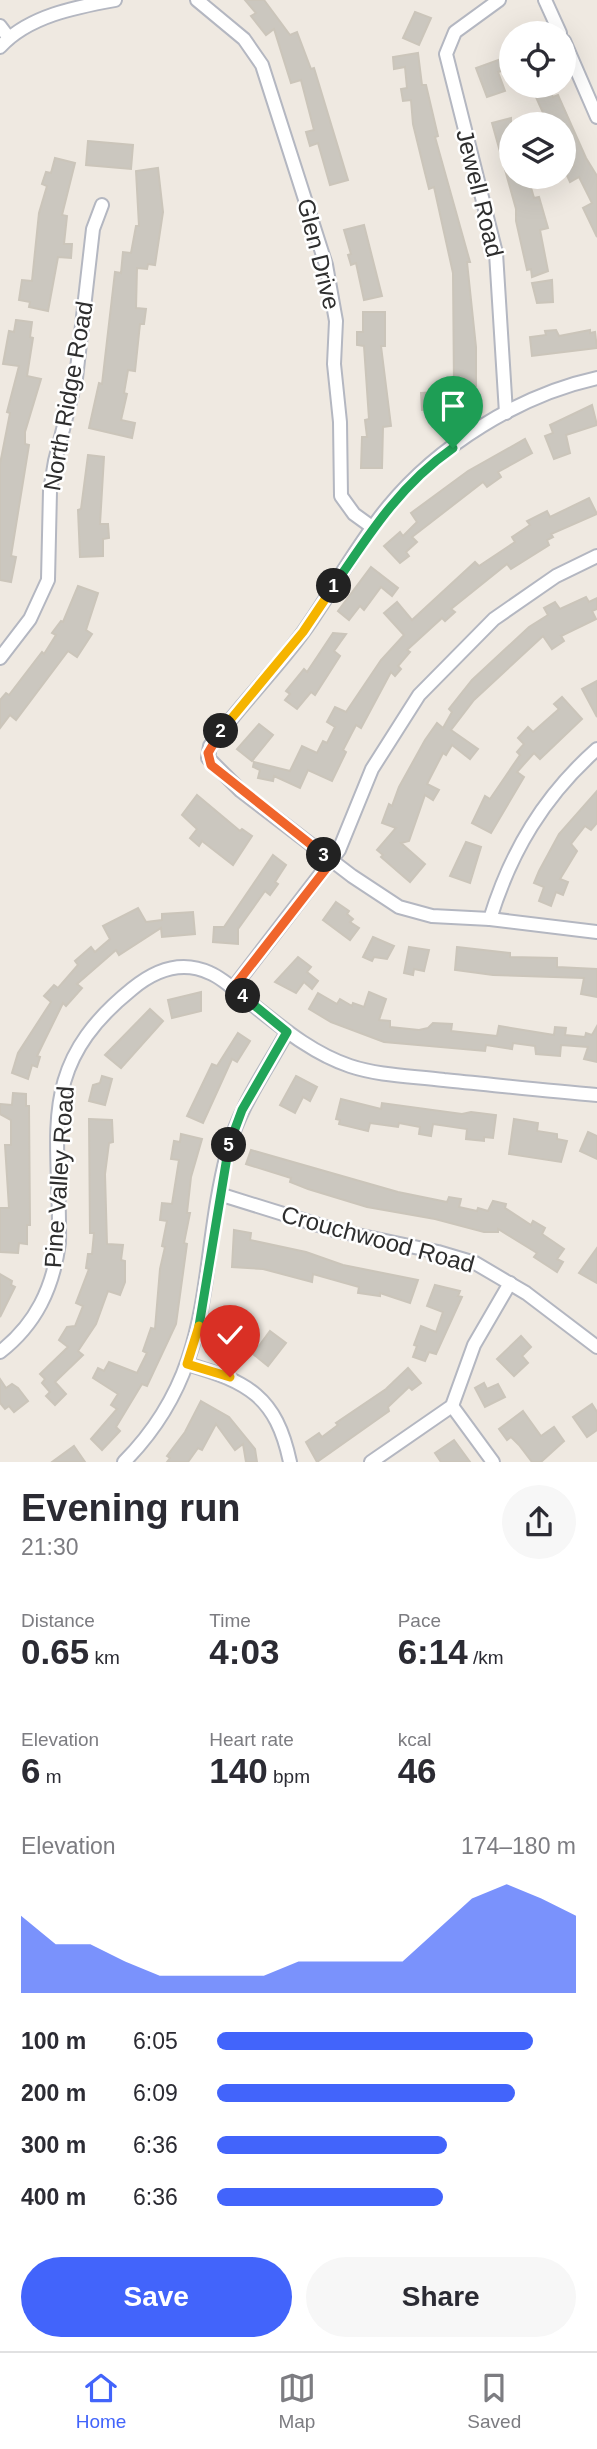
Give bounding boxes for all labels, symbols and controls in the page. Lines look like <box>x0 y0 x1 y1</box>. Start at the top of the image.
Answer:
map controls <box>499 21 576 189</box>
button: locate <box>499 21 576 98</box>
button: layers <box>499 112 576 189</box>
street label: Jewell Road <box>451 126 509 260</box>
street label: Glen Drive <box>292 196 346 312</box>
street label: North Ridge Road <box>38 299 98 493</box>
pin <box>423 376 483 448</box>
icon: arrive <box>434 387 472 425</box>
pin: 1 <box>316 568 352 604</box>
text: 1 <box>328 575 339 596</box>
pin: 2 <box>204 714 238 748</box>
text: 2 <box>215 720 226 741</box>
pin: 3 <box>306 838 342 872</box>
text: 3 <box>318 844 329 865</box>
pin: 4 <box>226 978 260 1014</box>
text: 4 <box>237 985 248 1006</box>
street label: Pine Valley Road <box>39 1085 79 1269</box>
pin: 5 <box>212 1128 246 1162</box>
text: 5 <box>223 1134 234 1155</box>
street label: Crouchwood Road <box>278 1200 478 1278</box>
pin <box>200 1305 260 1377</box>
icon: check <box>211 1316 249 1354</box>
button: share <box>502 1485 576 1559</box>
text: Evening run <box>21 1487 241 1529</box>
text: 21:30 <box>21 1534 79 1560</box>
text: Distance <box>21 1610 95 1631</box>
text: Time <box>209 1610 251 1631</box>
text: Pace <box>398 1610 441 1631</box>
text: 0.65 <box>21 1632 89 1671</box>
text: 4:03 <box>209 1632 279 1671</box>
text: 6:14 <box>398 1632 468 1671</box>
text: km <box>89 1647 120 1668</box>
text: /km <box>468 1647 504 1668</box>
text: Elevation <box>21 1729 99 1750</box>
text: Heart rate <box>209 1729 294 1750</box>
text: kcal <box>398 1729 431 1750</box>
text: 6 <box>21 1751 40 1790</box>
text: 140 <box>209 1751 268 1790</box>
text: 46 <box>398 1751 437 1790</box>
text: m <box>40 1766 62 1787</box>
text: bpm <box>268 1766 310 1787</box>
text: Elevation <box>21 1833 116 1859</box>
text: 174–180 m <box>461 1833 576 1859</box>
text: 100 m <box>21 2028 86 2054</box>
text: 6:05 <box>133 2028 178 2054</box>
text: 200 m <box>21 2080 86 2106</box>
text: 6:09 <box>133 2080 178 2106</box>
text: 300 m <box>21 2132 86 2158</box>
text: 6:36 <box>133 2132 178 2158</box>
text: 400 m <box>21 2184 86 2210</box>
text: 6:36 <box>133 2184 178 2210</box>
button: Save <box>21 2257 292 2337</box>
button: Share <box>306 2257 576 2337</box>
tab: Home <box>76 2369 126 2433</box>
tab: Map <box>278 2369 316 2433</box>
tab: Saved <box>467 2369 521 2433</box>

